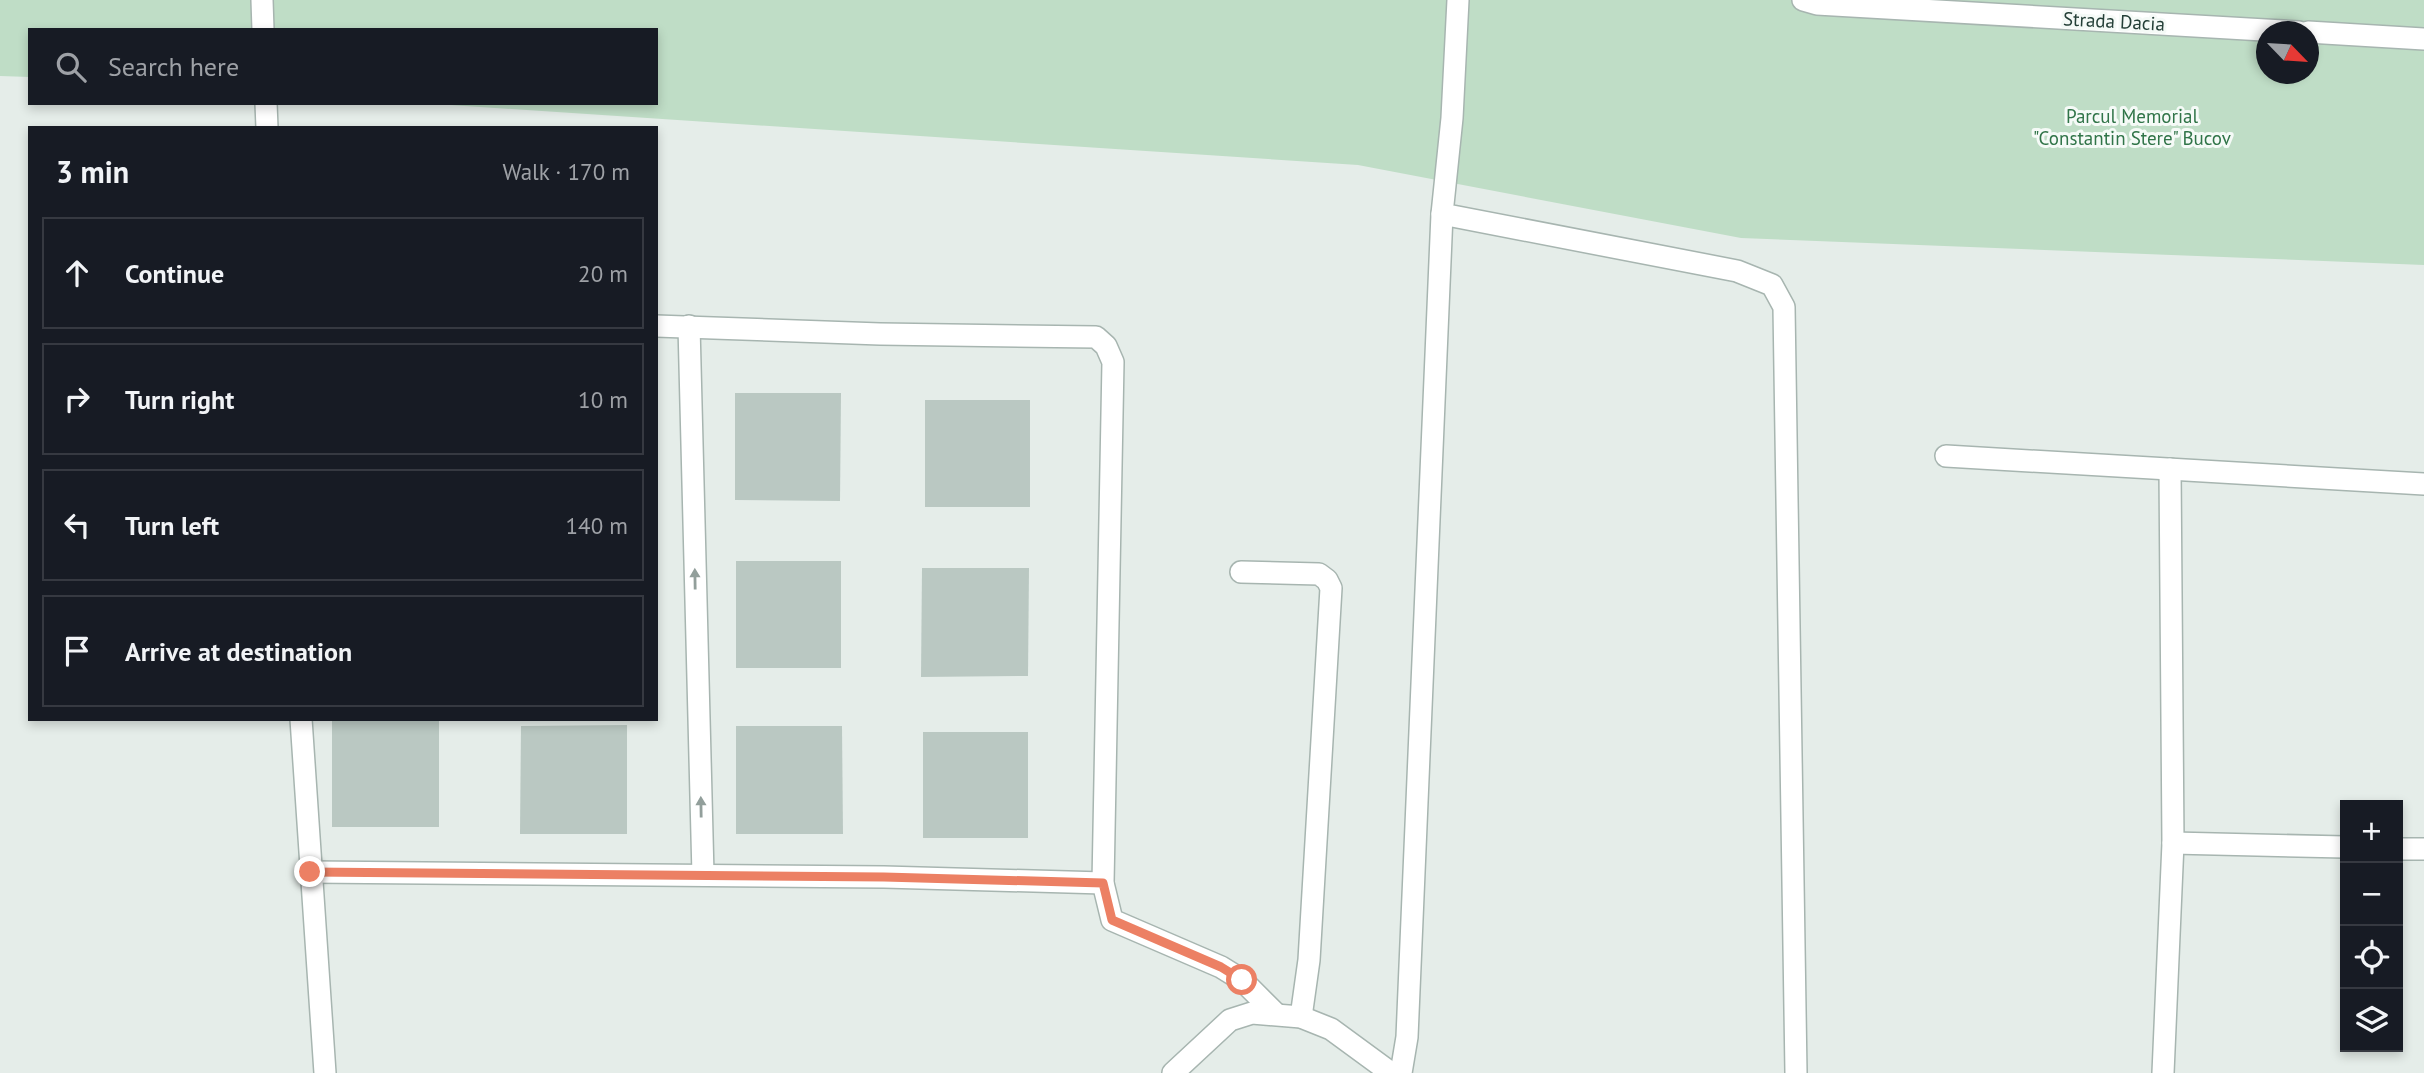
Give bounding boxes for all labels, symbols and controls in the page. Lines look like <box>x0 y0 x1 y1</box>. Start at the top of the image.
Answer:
street label: Strada Dacia <box>2062 6 2166 36</box>
north arrow <box>2256 21 2319 84</box>
search box <box>28 28 658 105</box>
icon: search <box>52 48 90 86</box>
text: Search here <box>108 50 239 83</box>
park label: Parcul Memorial "Constantin Stere" Bucov <box>2033 104 2231 150</box>
text: 3 min <box>56 152 129 191</box>
text: Walk · 170 m <box>503 157 630 186</box>
icon: ahead <box>58 254 96 292</box>
text: Continue <box>125 257 224 290</box>
text: 20 m <box>578 259 628 288</box>
icon: right <box>58 380 96 418</box>
text: Turn right <box>125 383 234 416</box>
text: 10 m <box>578 385 628 414</box>
icon: left <box>58 506 96 544</box>
text: Turn left <box>125 509 219 542</box>
text: 140 m <box>566 511 628 540</box>
one-way arrow <box>689 568 701 590</box>
icon: arrive <box>58 632 96 670</box>
text: Arrive at destination <box>125 635 352 668</box>
one-way arrow <box>695 796 707 818</box>
map controls <box>2340 800 2403 1052</box>
button: + <box>2340 800 2403 863</box>
route end <box>294 856 325 887</box>
button: − <box>2340 863 2403 926</box>
button: locate <box>2340 926 2403 989</box>
route start <box>1226 964 1257 995</box>
button: layers <box>2340 989 2403 1052</box>

